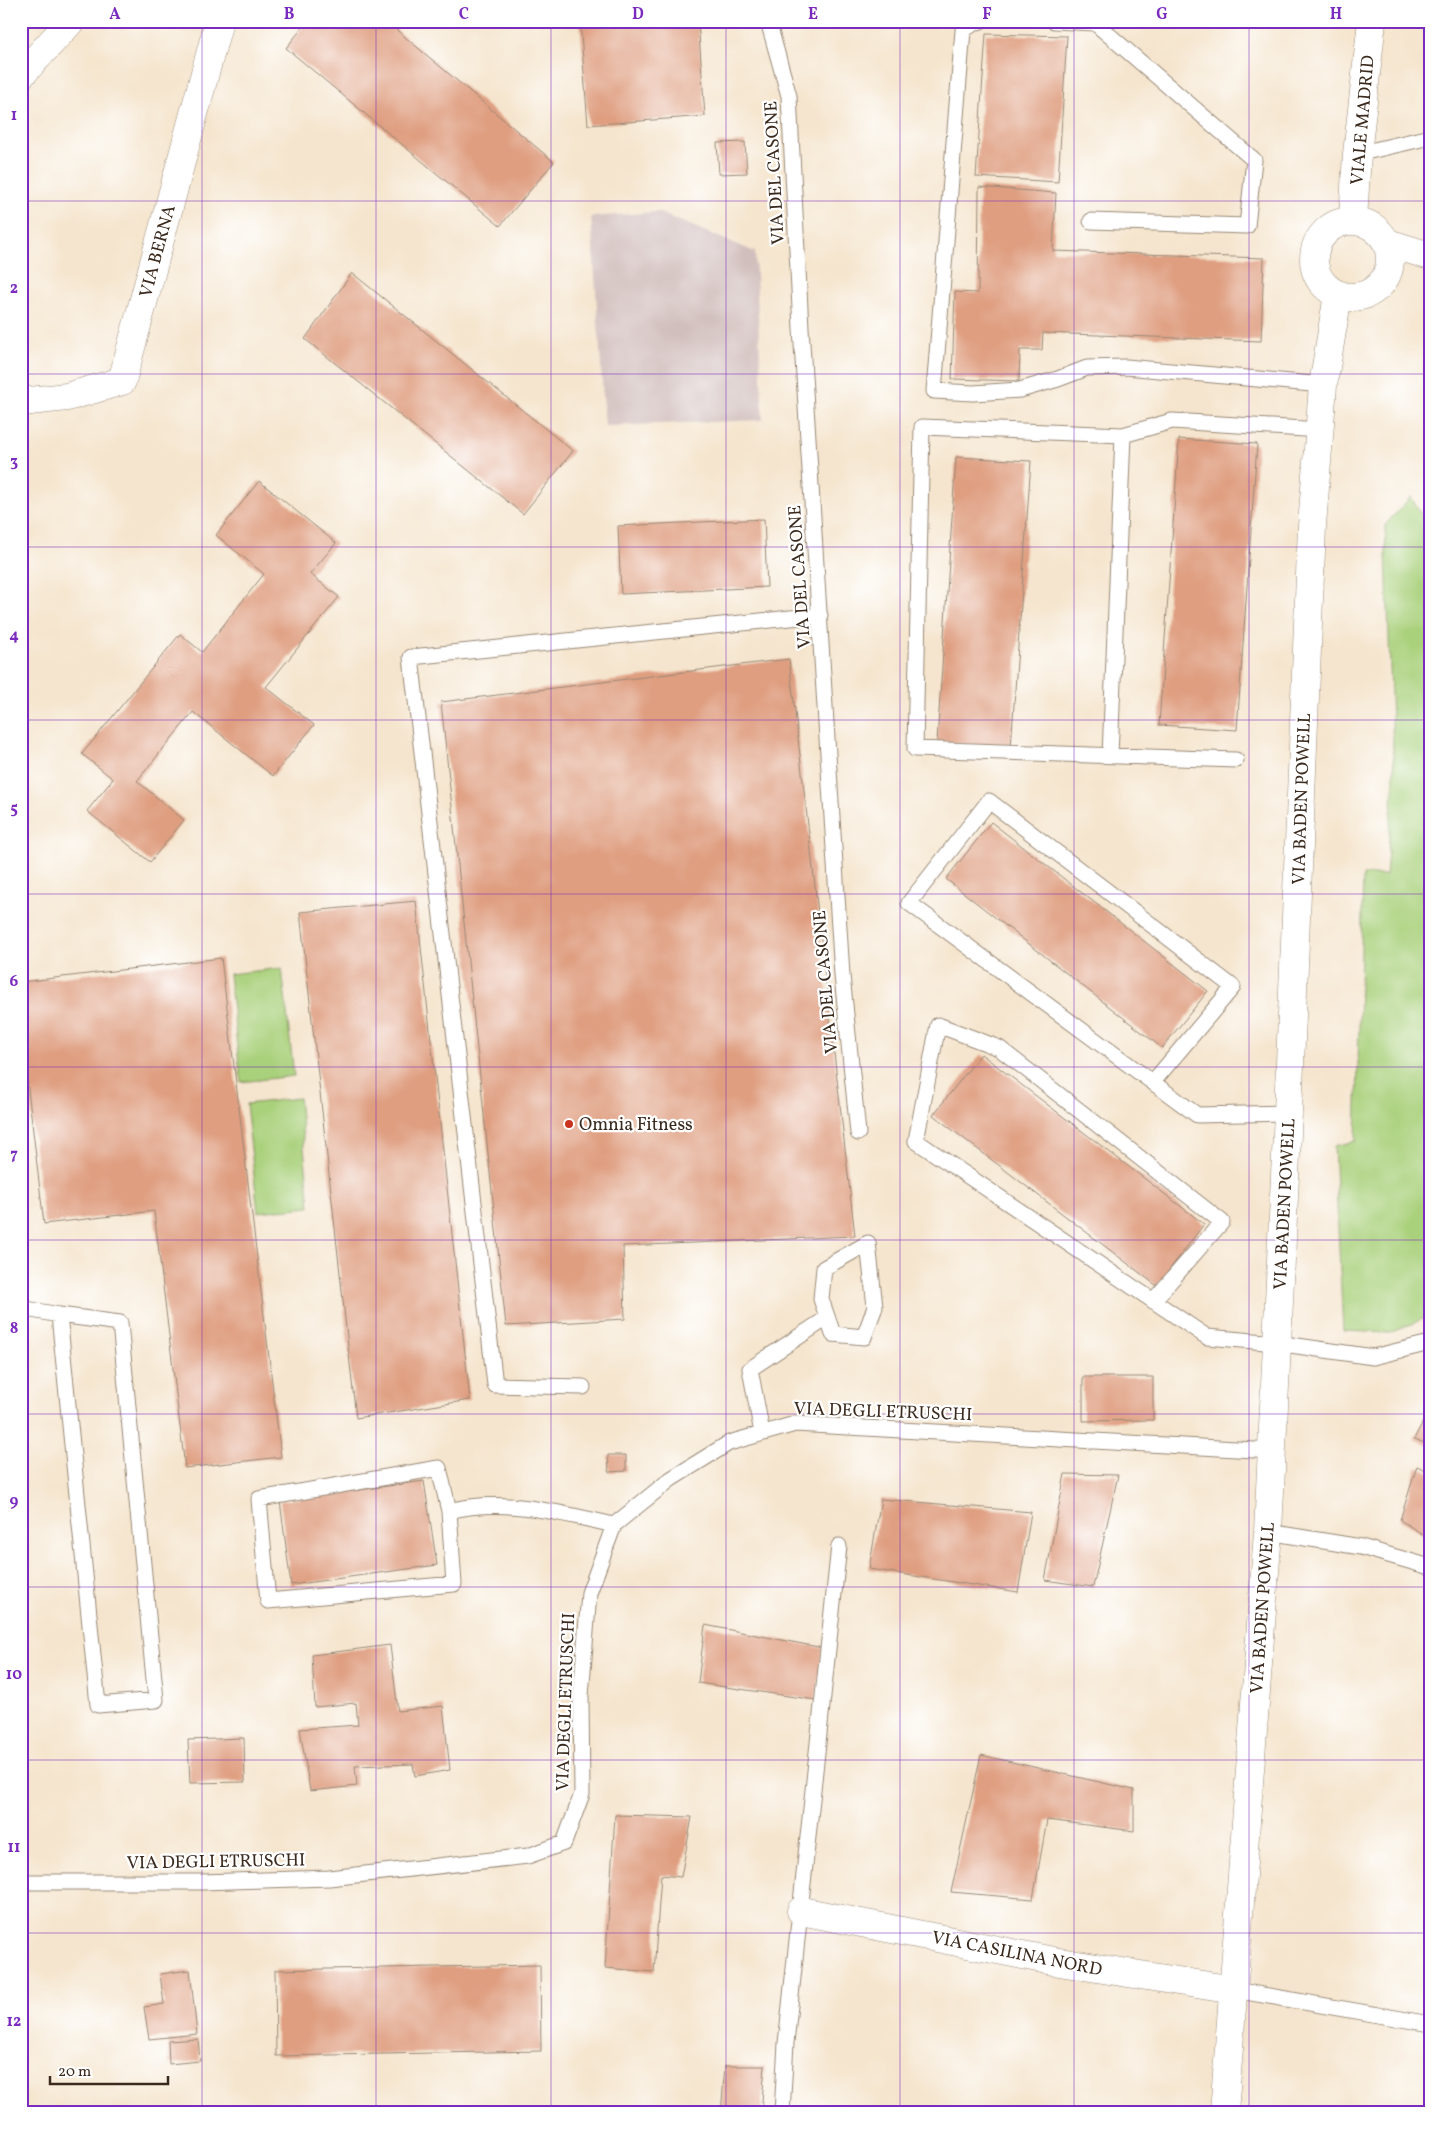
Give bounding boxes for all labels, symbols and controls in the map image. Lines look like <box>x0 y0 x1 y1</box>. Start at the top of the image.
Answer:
text: A <box>109 4 121 26</box>
text: B <box>284 4 295 26</box>
text: C <box>459 4 469 26</box>
text: D <box>632 4 644 26</box>
text: E <box>808 4 818 26</box>
text: F <box>982 4 992 26</box>
text: G <box>1156 4 1168 26</box>
text: H <box>1330 4 1342 26</box>
street label: VIALE MADRID <box>1345 54 1382 186</box>
street label: VIA DEL CASONE <box>759 100 792 245</box>
text: 1 <box>11 105 17 127</box>
street label: VIA BERNA <box>134 202 183 301</box>
text: 2 <box>10 278 18 300</box>
text: 3 <box>10 451 18 473</box>
street label: VIA DEL CASONE <box>783 504 818 650</box>
text: 4 <box>9 625 19 647</box>
street label: VIA BADEN POWELL <box>1287 713 1318 885</box>
text: 5 <box>10 798 18 820</box>
street label: VIA DEL CASONE <box>808 909 845 1055</box>
text: 6 <box>10 971 19 993</box>
place label: Omnia Fitness <box>579 1113 693 1138</box>
marker: Omnia Fitness <box>563 1118 575 1130</box>
street label: VIA BADEN POWELL <box>1269 1118 1302 1290</box>
text: 7 <box>10 1144 18 1166</box>
text: 8 <box>10 1318 18 1340</box>
street label: VIA DEGLI ETRUSCHI <box>793 1397 973 1428</box>
text: 9 <box>10 1491 19 1513</box>
street label: VIA BADEN POWELL <box>1245 1522 1282 1695</box>
street label: VIA DEGLI ETRUSCHI <box>551 1612 582 1792</box>
text: 10 <box>6 1664 22 1686</box>
text: 11 <box>8 1837 20 1859</box>
street label: VIA DEGLI ETRUSCHI <box>126 1848 306 1877</box>
street label: VIA CASILINA NORD <box>929 1926 1104 1983</box>
text: 12 <box>7 2011 21 2033</box>
scale bar <box>50 2054 168 2086</box>
text: 20 m <box>58 2062 91 2083</box>

